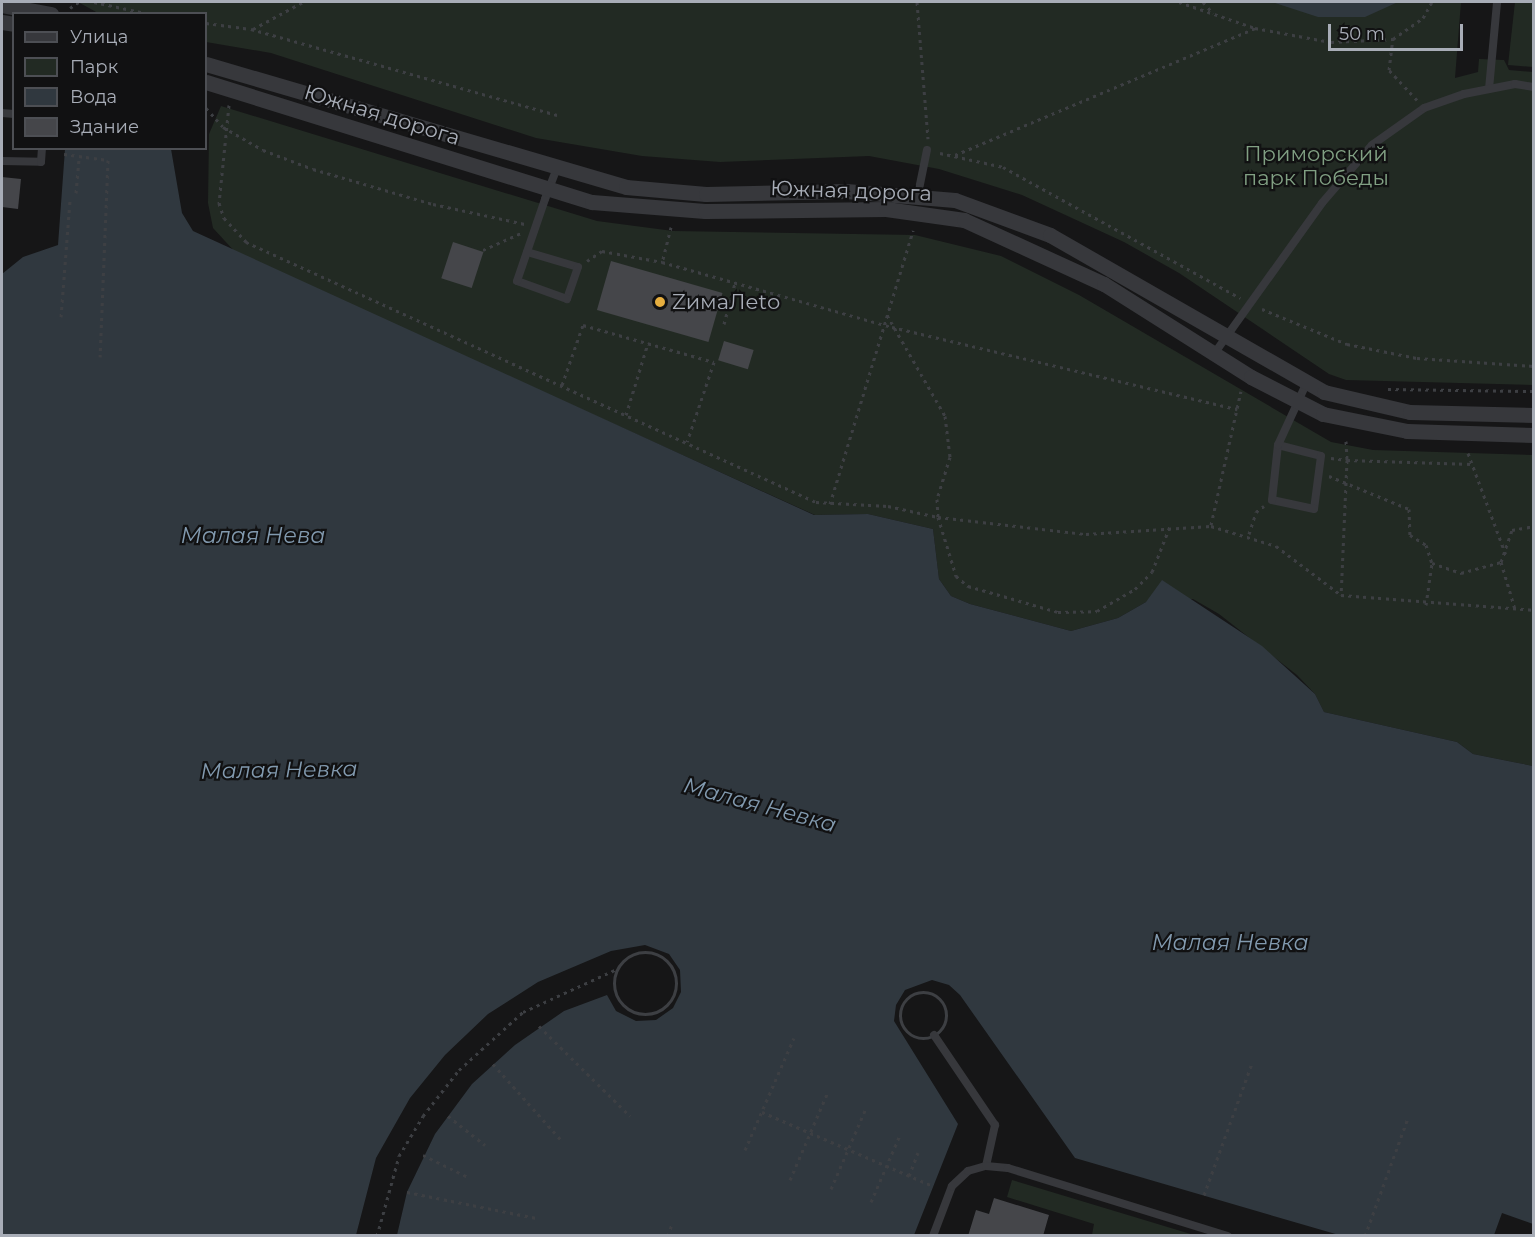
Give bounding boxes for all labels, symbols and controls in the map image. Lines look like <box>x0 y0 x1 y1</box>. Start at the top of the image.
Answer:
legend <box>12 12 207 150</box>
scale bar <box>1331 12 1466 50</box>
text: 50 m <box>1339 23 1385 45</box>
text: Улица <box>70 26 128 48</box>
text: Парк <box>70 56 118 78</box>
street label: Южная дорога <box>301 79 463 151</box>
text: Вода <box>70 86 117 108</box>
text: Здание <box>70 116 139 138</box>
park label: Приморский парк Победы <box>1243 141 1389 191</box>
street label: Южная дорога <box>770 176 932 206</box>
place label: ZимаЛеtо <box>672 289 780 315</box>
marker: ZимаЛеtо <box>653 295 667 309</box>
water label: Малая Нева <box>181 523 325 549</box>
water label: Малая Невка <box>200 755 358 785</box>
water label: Малая Невка <box>681 772 839 838</box>
water label: Малая Невка <box>1151 930 1309 956</box>

